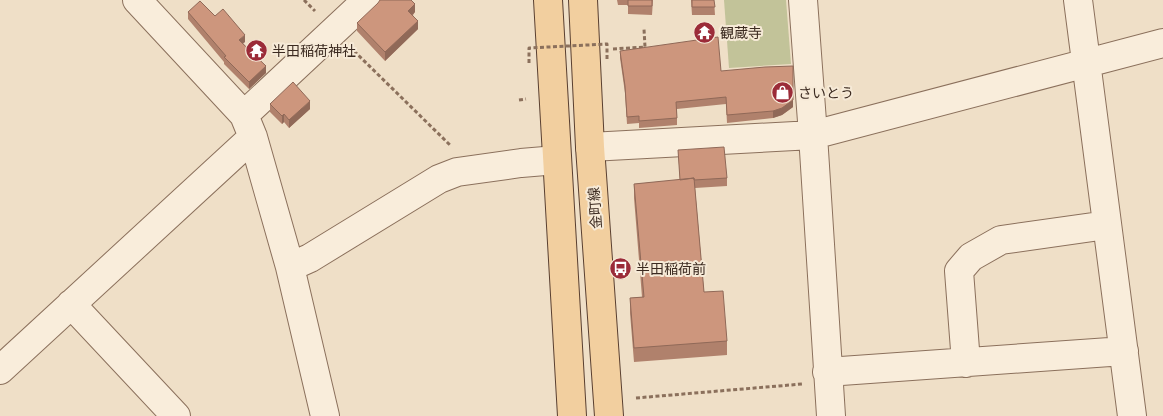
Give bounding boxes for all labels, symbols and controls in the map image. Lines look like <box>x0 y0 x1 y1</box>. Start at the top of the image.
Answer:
temple icon: 観蔵寺 <box>692 21 716 45</box>
place label: 観蔵寺 <box>720 24 762 42</box>
temple icon: 半田稲荷神社 <box>244 39 268 63</box>
place label: 半田稲荷神社 <box>272 42 356 60</box>
shop icon: さいとう <box>770 81 794 105</box>
place label: さいとう <box>798 84 854 102</box>
street label: 金町線 <box>585 186 605 230</box>
bus stop icon: 半田稲荷前 <box>608 257 632 281</box>
place label: 半田稲荷前 <box>636 260 706 278</box>

